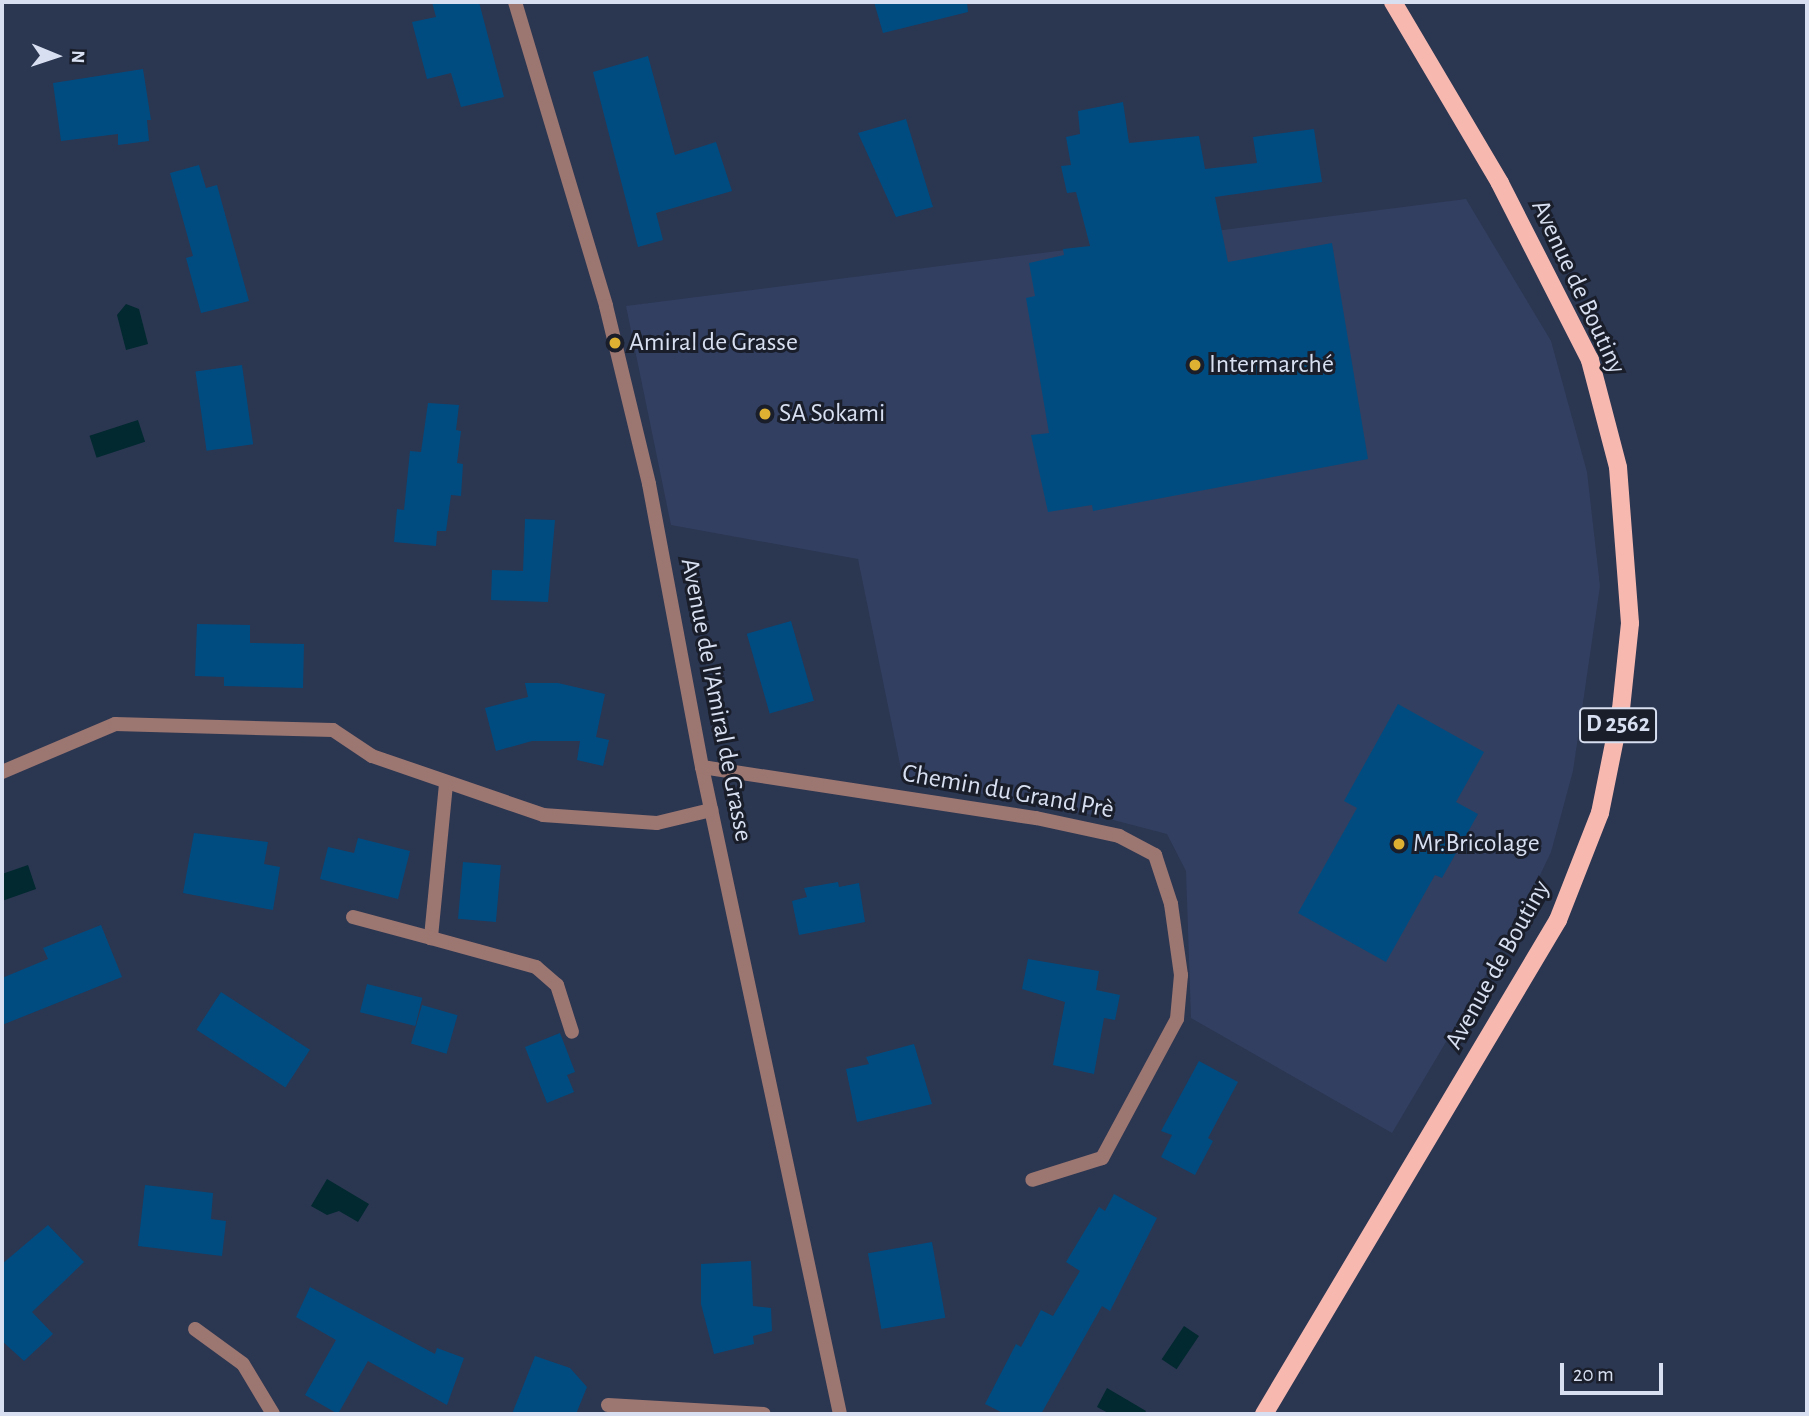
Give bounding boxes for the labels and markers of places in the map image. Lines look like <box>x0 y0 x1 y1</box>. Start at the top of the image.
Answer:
place label: Amiral de Grasse <box>629 327 798 359</box>
marker: Amiral de Grasse <box>607 335 623 351</box>
place label: Intermarché <box>1209 349 1334 381</box>
marker: Intermarché <box>1187 357 1203 373</box>
place label: SA Sokami <box>779 398 885 430</box>
marker: SA Sokami <box>757 406 773 422</box>
place label: Mr.Bricolage <box>1413 828 1540 860</box>
marker: Mr.Bricolage <box>1391 836 1407 852</box>

